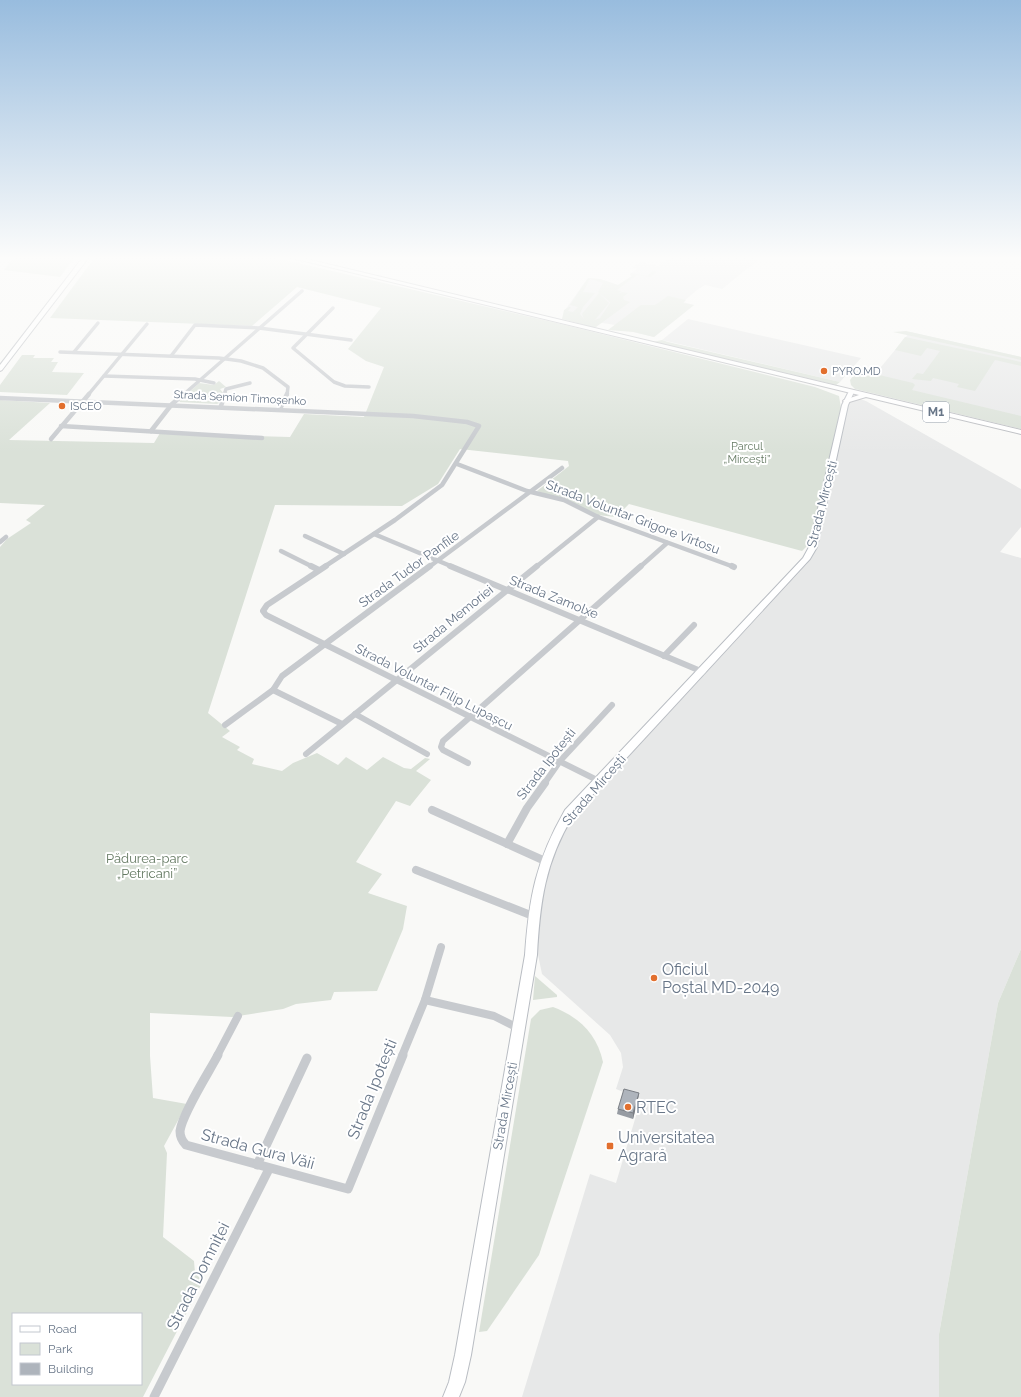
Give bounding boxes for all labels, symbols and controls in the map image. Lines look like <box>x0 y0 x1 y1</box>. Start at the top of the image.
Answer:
place label: PYRO.MD <box>832 365 881 378</box>
marker: PYRO.MD <box>819 366 829 376</box>
street label: Strada Semion Timoșenko <box>173 388 307 408</box>
place label: ISCEO <box>70 400 102 413</box>
marker: ISCEO <box>57 401 67 411</box>
road number: M1 <box>923 402 949 422</box>
park label: Parcul „Mircești” <box>724 440 770 466</box>
street label: Strada Mircești <box>804 459 840 549</box>
street label: Strada Voluntar Grigore Vîrtosu <box>544 477 722 557</box>
street label: Strada Tudor Panfile <box>356 527 462 610</box>
street label: Strada Zamolxe <box>507 572 601 622</box>
street label: Strada Memoriei <box>410 582 496 656</box>
street label: Strada Voluntar Filip Lupașcu <box>353 641 515 733</box>
street label: Strada Ipotești <box>513 725 579 803</box>
street label: Strada Mircești <box>559 751 629 829</box>
park label: Pădurea-parc „Petricani” <box>106 851 188 881</box>
place label: Oficiul Poștal MD-2049 <box>662 960 779 997</box>
marker: Oficiul Poștal MD-2049 <box>649 973 659 983</box>
street label: Strada Ipotești <box>343 1036 401 1142</box>
street label: Strada Mircești <box>490 1061 520 1151</box>
place label: RTEC <box>636 1098 677 1117</box>
marker: RTEC <box>623 1102 633 1112</box>
street label: Strada Gura Văii <box>199 1125 317 1173</box>
place label: Universitatea Agrară <box>618 1128 715 1165</box>
marker: Universitatea Agrară <box>605 1141 615 1151</box>
street label: Strada Domniței <box>163 1219 233 1333</box>
legend <box>12 1313 142 1385</box>
text: Road <box>48 1322 77 1336</box>
text: Park <box>48 1342 73 1356</box>
text: Building <box>48 1362 94 1376</box>

